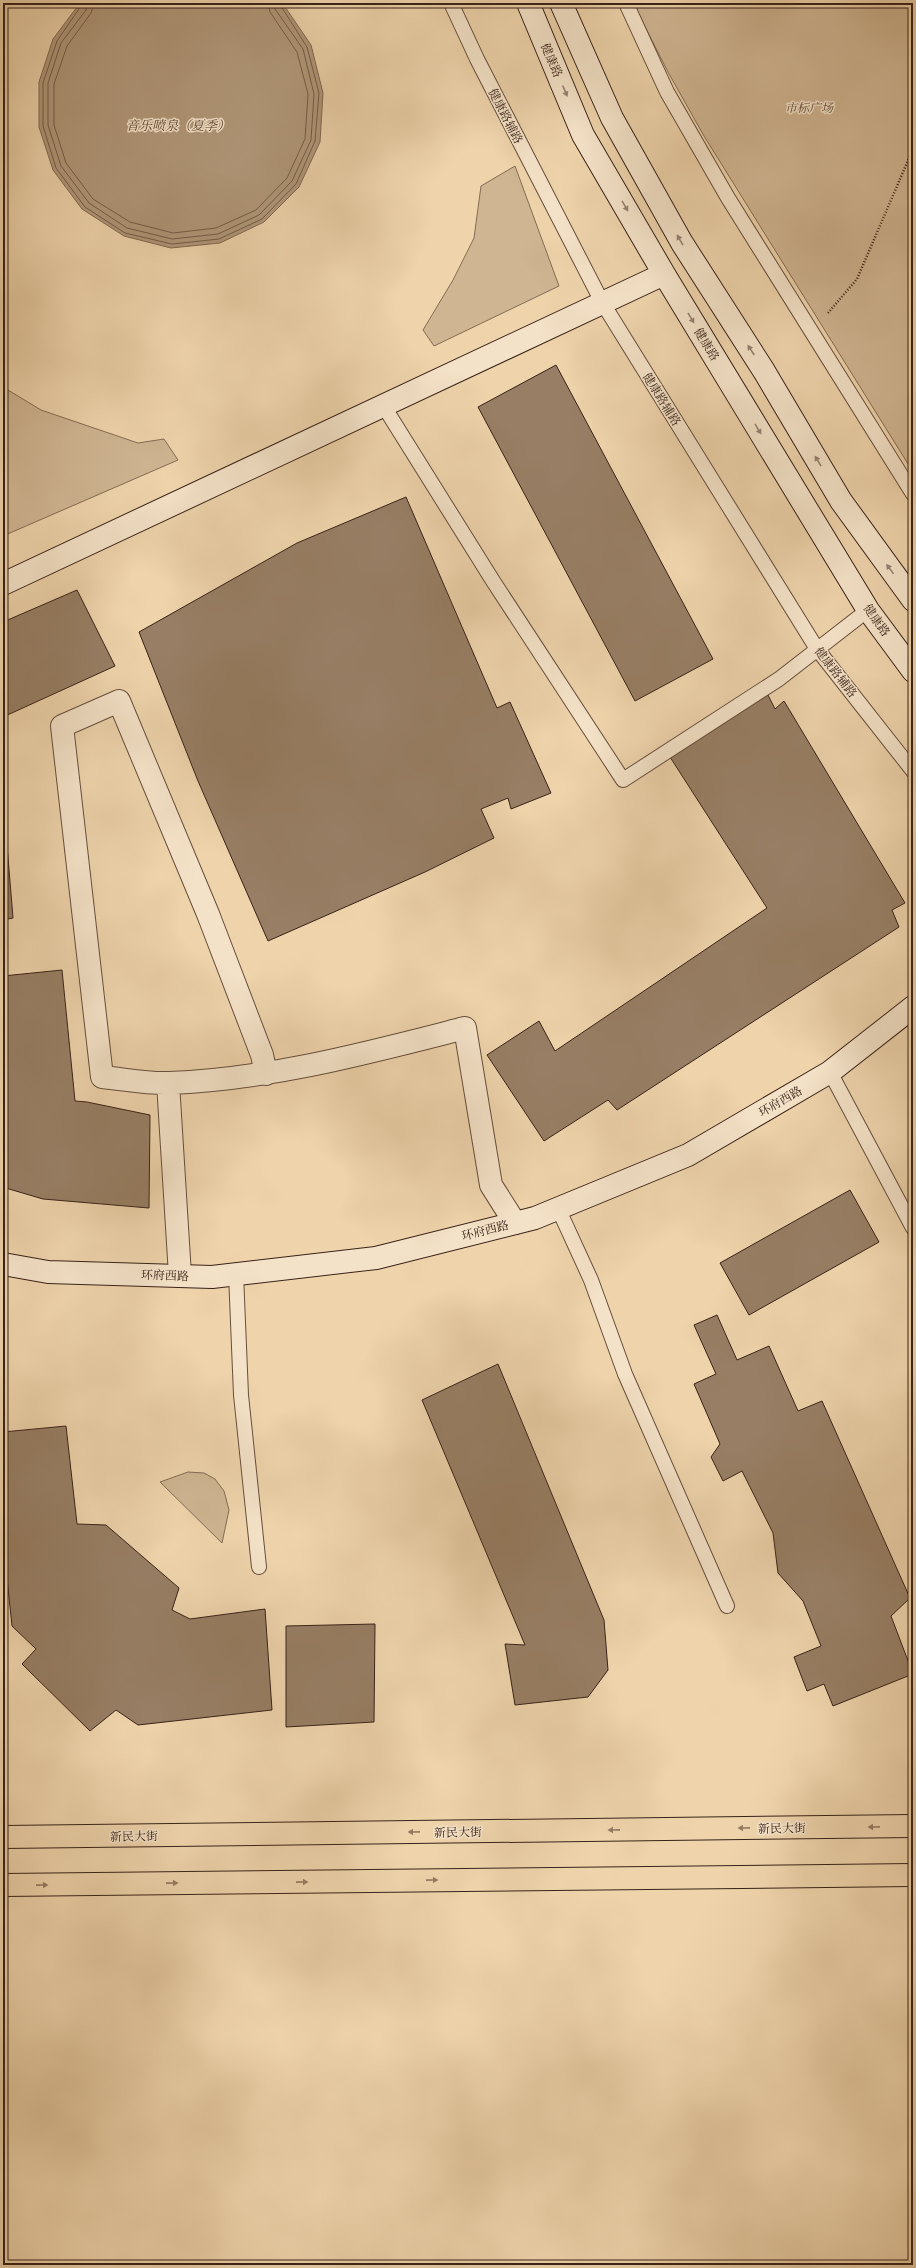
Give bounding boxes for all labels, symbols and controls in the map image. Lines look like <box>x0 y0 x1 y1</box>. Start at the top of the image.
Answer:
street label: 健康路 <box>538 40 566 80</box>
one-way arrow <box>562 85 568 97</box>
street label: 健康路辅路 <box>486 86 526 146</box>
park label: 市标广场 <box>785 100 834 115</box>
water label: 音乐喷泉（夏季） <box>126 117 230 133</box>
one-way arrow <box>621 200 628 212</box>
one-way arrow <box>677 234 684 246</box>
one-way arrow <box>687 313 695 323</box>
street label: 健康路 <box>691 325 723 363</box>
one-way arrow <box>747 344 754 356</box>
street label: 健康路辅路 <box>640 370 684 428</box>
one-way arrow <box>755 423 762 435</box>
one-way arrow <box>814 455 821 467</box>
one-way arrow <box>886 563 894 574</box>
street label: 健康路 <box>861 601 893 639</box>
street label: 健康路辅路 <box>812 644 860 700</box>
street label: 环府西路 <box>755 1083 805 1119</box>
street label: 环府西路 <box>460 1217 510 1243</box>
street label: 环府西路 <box>141 1267 189 1283</box>
street label: 新民大街 <box>758 1820 807 1836</box>
street label: 新民大街 <box>434 1824 483 1840</box>
one-way arrow <box>867 1824 880 1830</box>
one-way arrow <box>737 1825 750 1831</box>
one-way arrow <box>607 1827 620 1833</box>
street label: 新民大街 <box>110 1828 159 1844</box>
one-way arrow <box>407 1829 420 1835</box>
one-way arrow <box>426 1877 439 1883</box>
one-way arrow <box>296 1879 309 1885</box>
one-way arrow <box>166 1880 179 1886</box>
one-way arrow <box>36 1882 49 1888</box>

